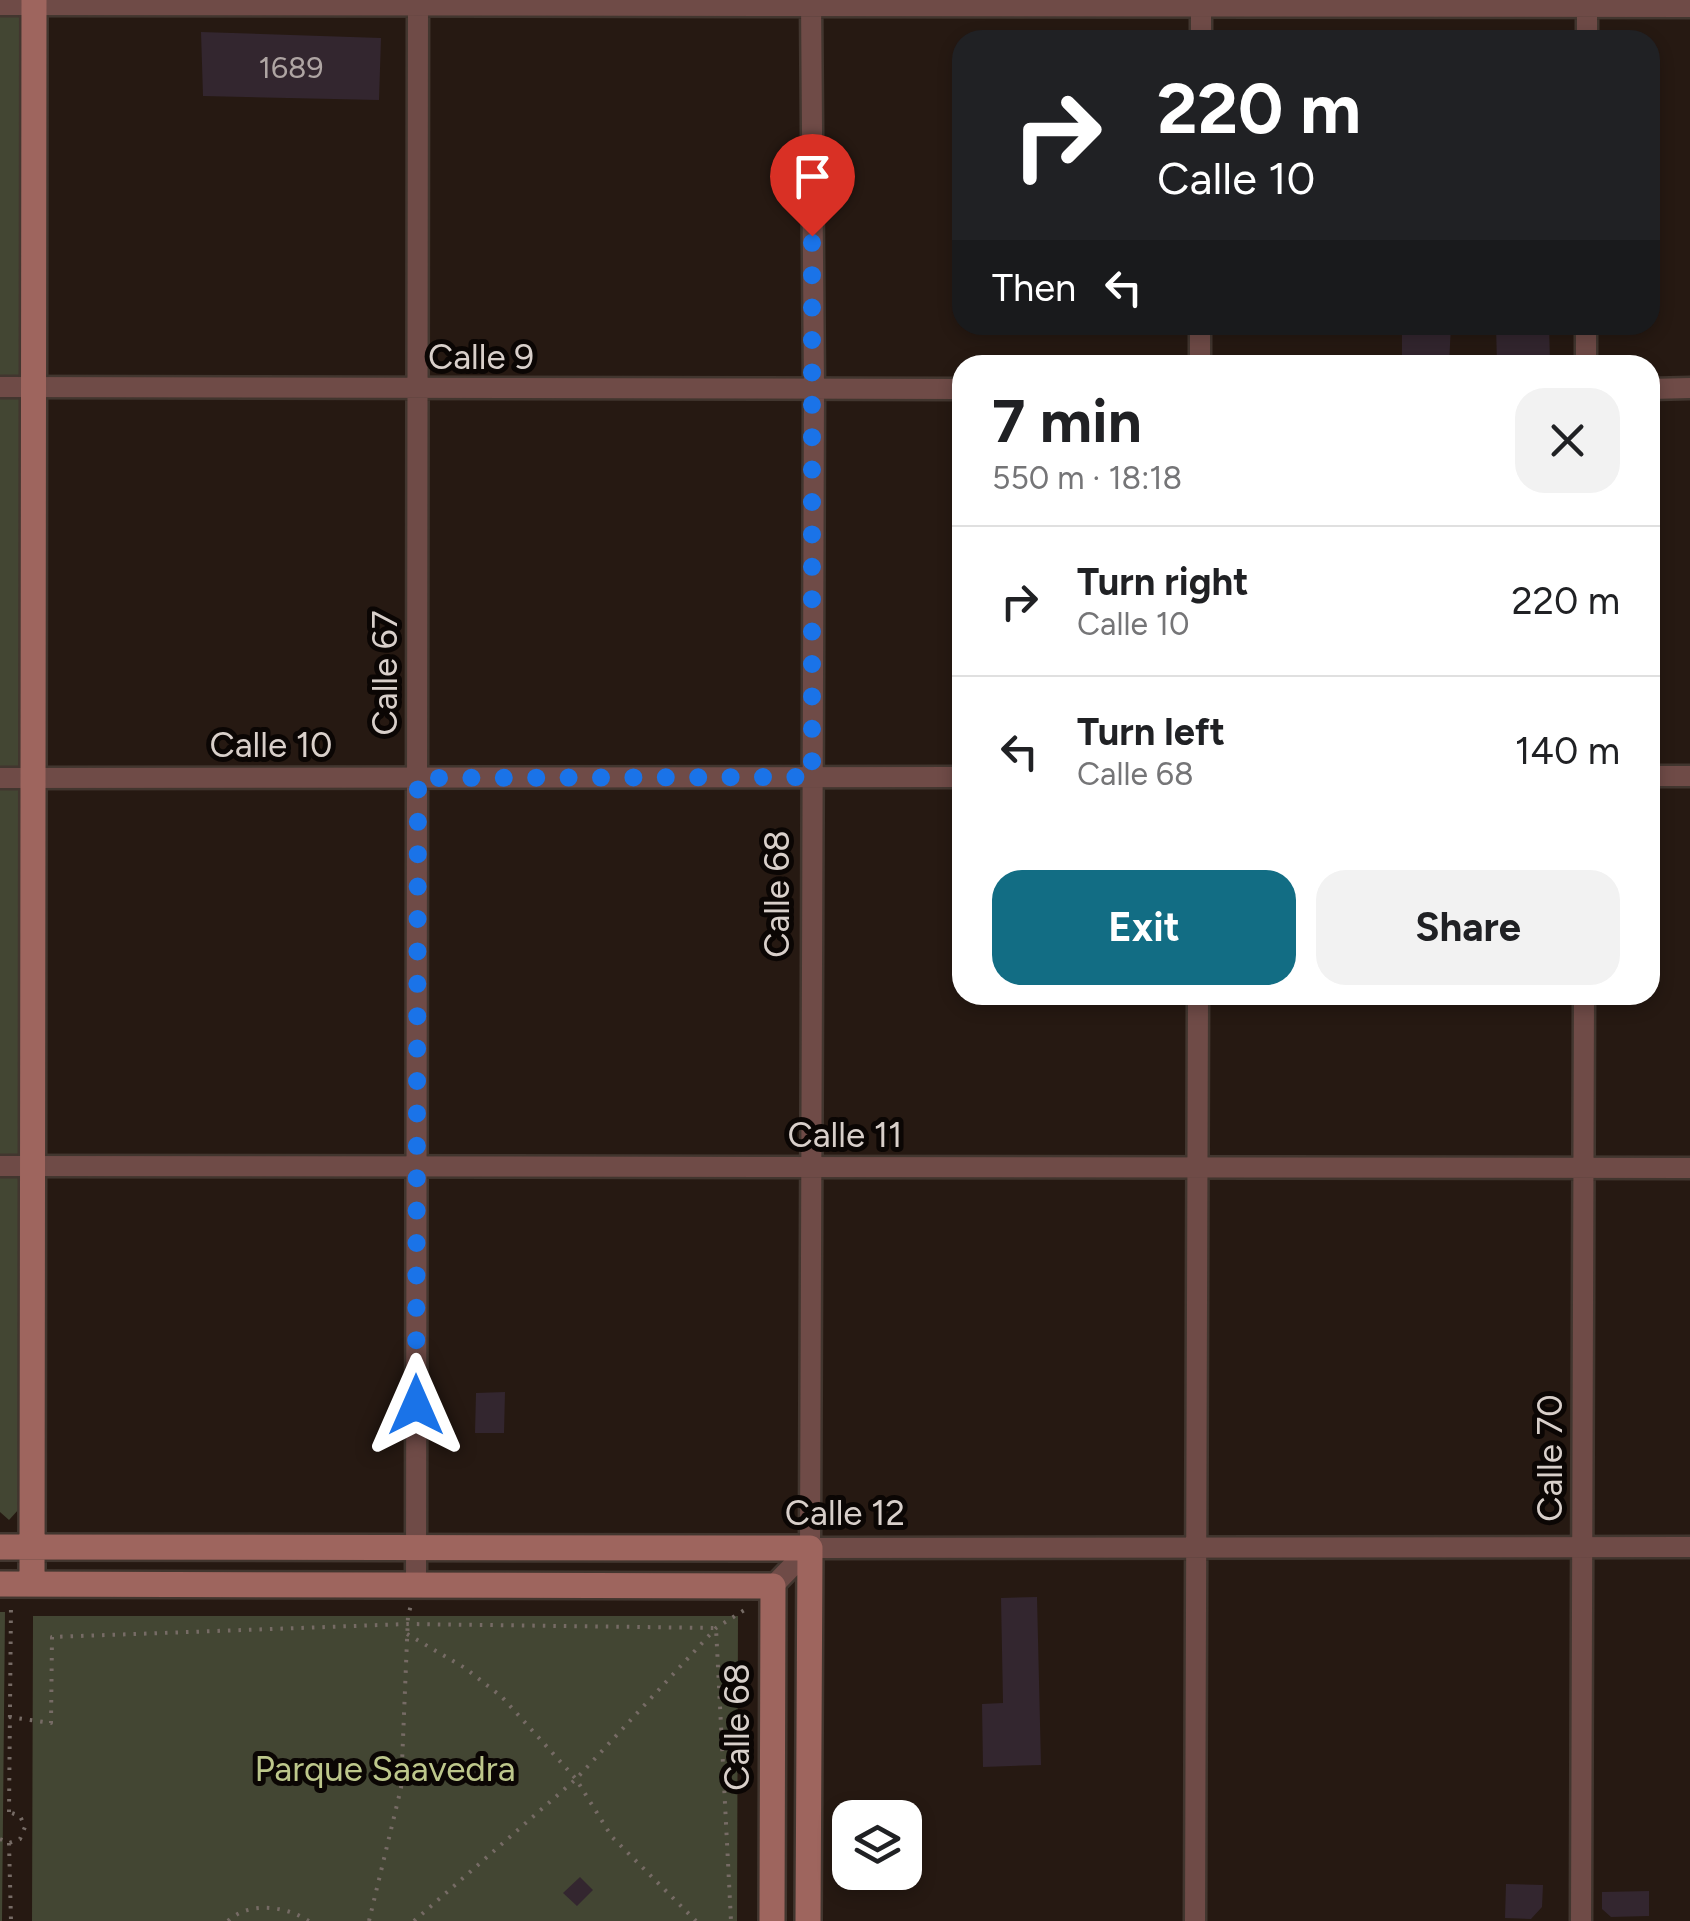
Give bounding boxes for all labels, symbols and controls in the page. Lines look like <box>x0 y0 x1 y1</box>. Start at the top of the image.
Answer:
house number: 1689 <box>259 49 323 86</box>
text: 220 m <box>1157 66 1361 151</box>
icon: right <box>992 70 1122 200</box>
pin <box>770 134 855 237</box>
icon: arrive <box>785 149 840 204</box>
text: Calle 10 <box>1157 151 1315 205</box>
icon: left <box>1096 260 1151 315</box>
text: Then <box>992 265 1076 311</box>
street label: Calle 9 <box>428 336 534 378</box>
text: 7 min <box>992 385 1142 457</box>
button: close <box>1515 388 1620 493</box>
text: 550 m · 18:18 <box>992 459 1182 497</box>
text: Turn right <box>1077 559 1249 605</box>
icon: right <box>992 574 1047 629</box>
text: 220 m <box>1511 578 1620 624</box>
text: Calle 10 <box>1077 605 1190 643</box>
street label: Calle 67 <box>364 611 406 735</box>
text: Turn left <box>1077 709 1225 755</box>
street label: Calle 10 <box>209 724 333 766</box>
icon: left <box>992 724 1047 779</box>
text: 140 m <box>1515 728 1620 774</box>
text: Calle 68 <box>1077 755 1194 793</box>
street label: Calle 68 <box>756 830 798 958</box>
button: Exit <box>992 870 1296 985</box>
button: Share <box>1316 870 1620 985</box>
street label: Calle 11 <box>787 1114 903 1156</box>
position arrow <box>364 1353 468 1457</box>
street label: Calle 70 <box>1529 1394 1571 1522</box>
street label: Calle 12 <box>785 1492 905 1534</box>
street label: Calle 68 <box>716 1663 758 1791</box>
park label: Parque Saavedra <box>254 1748 516 1790</box>
map controls <box>832 1800 922 1890</box>
button: layers <box>832 1800 922 1890</box>

